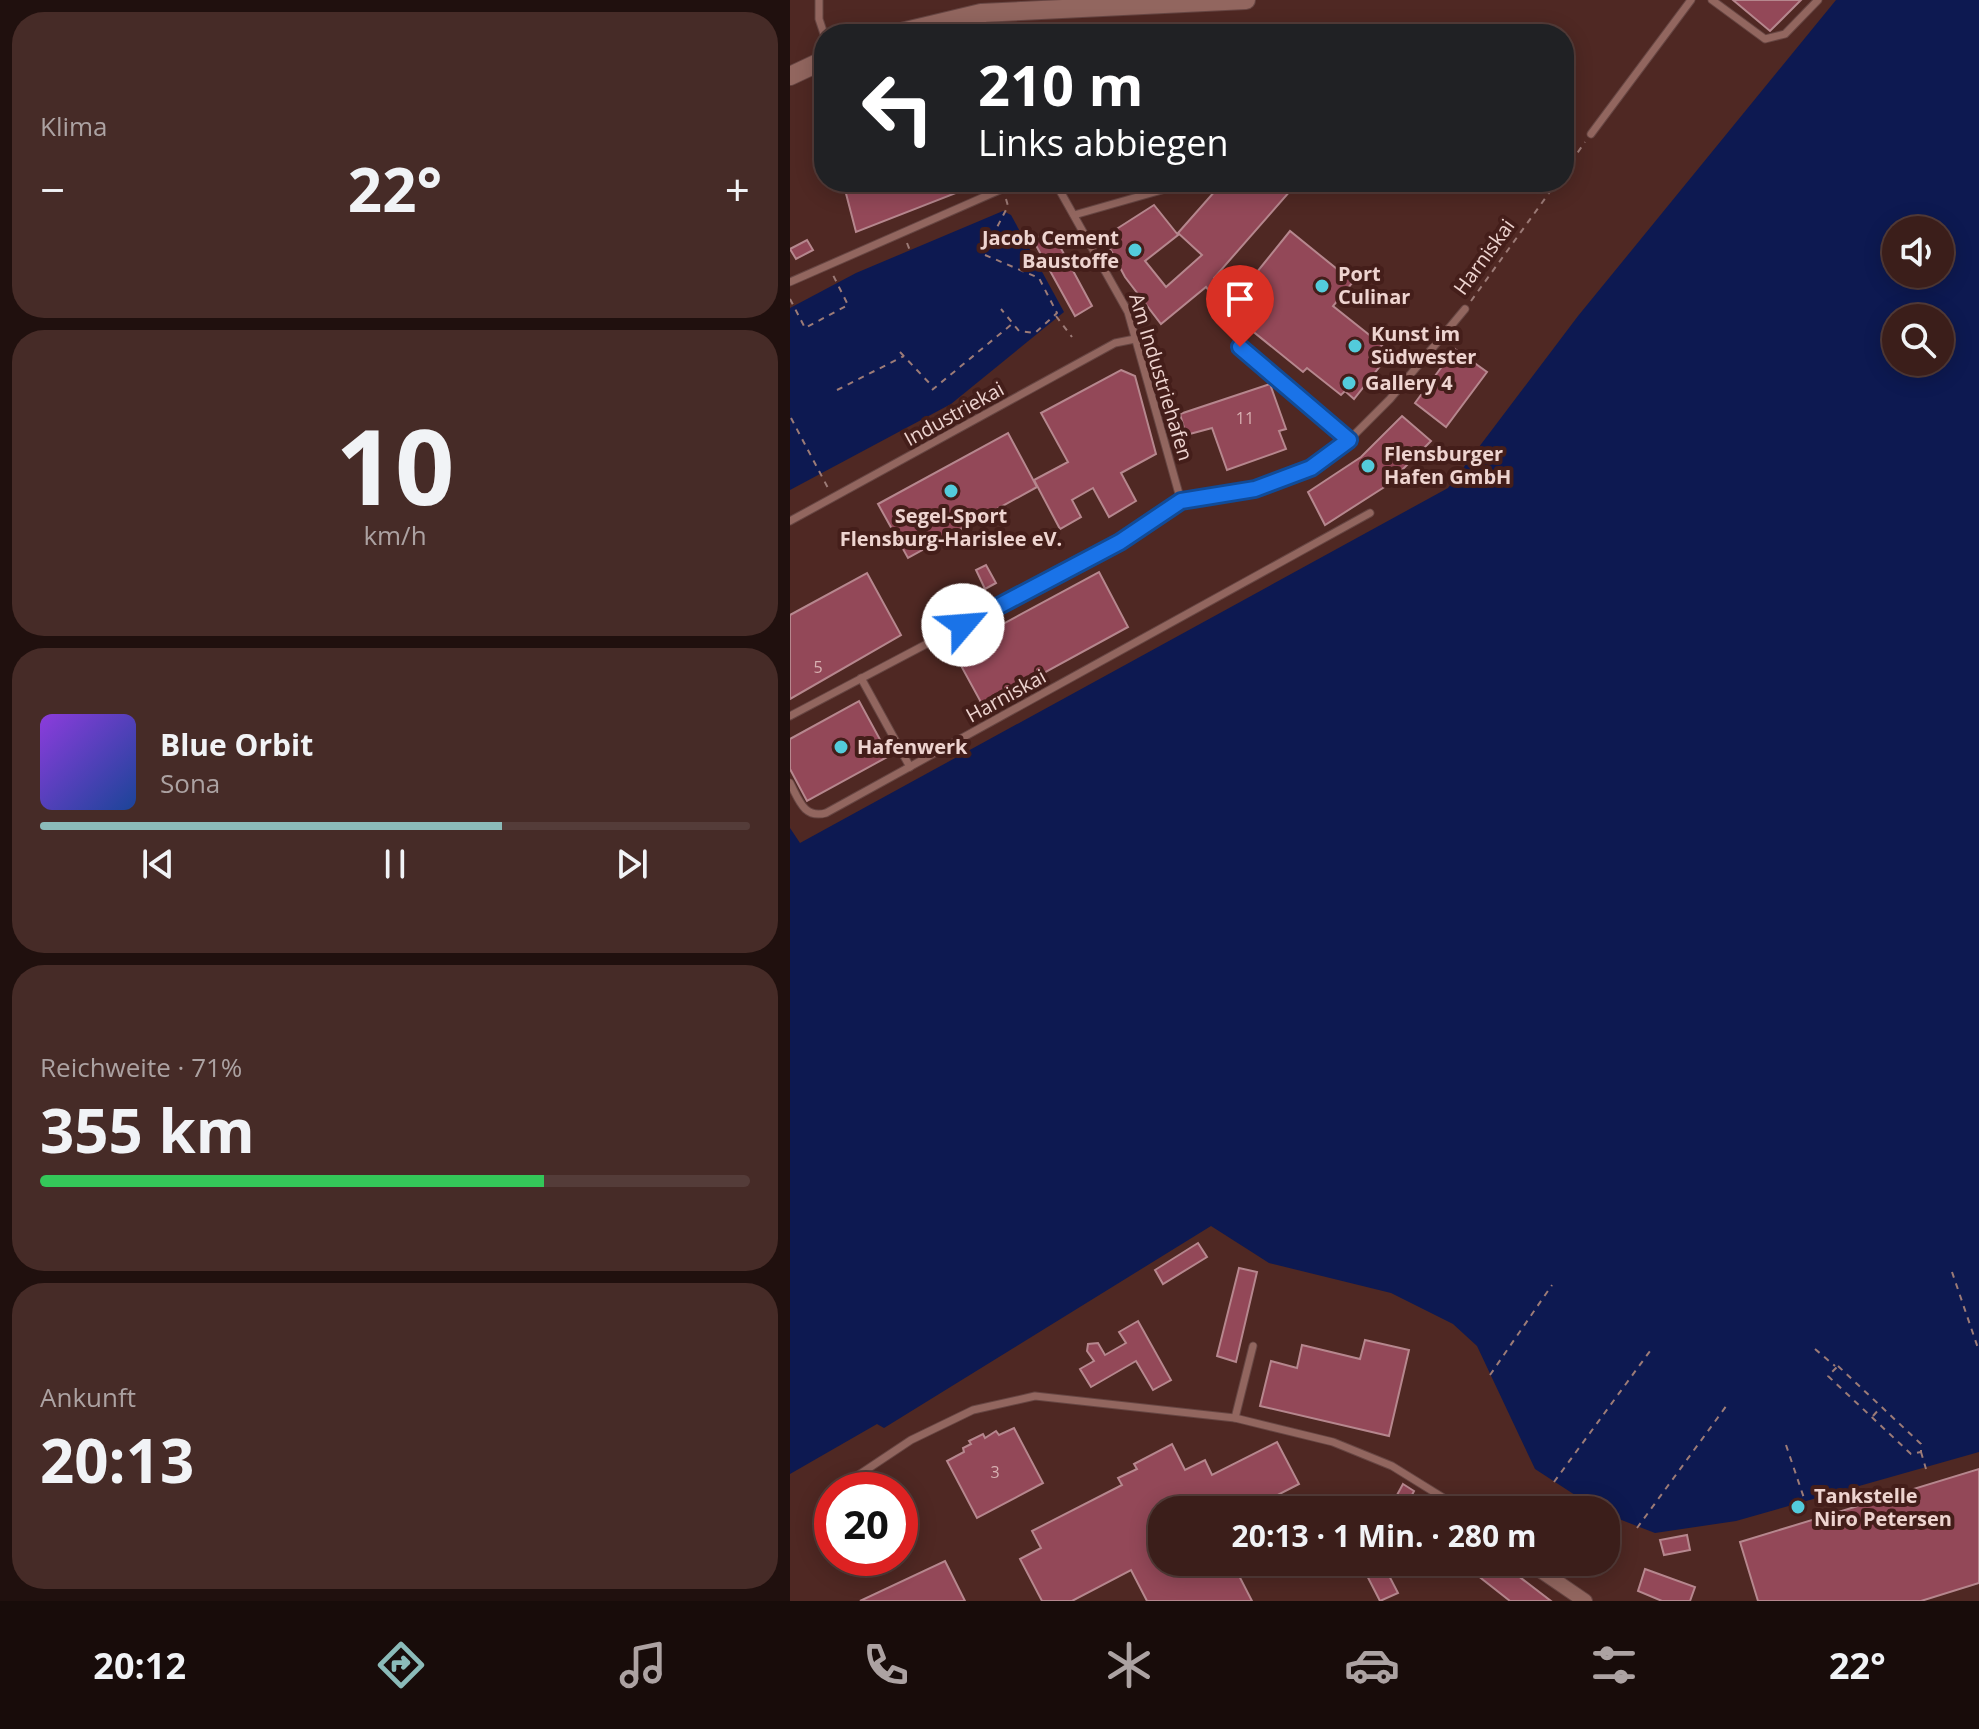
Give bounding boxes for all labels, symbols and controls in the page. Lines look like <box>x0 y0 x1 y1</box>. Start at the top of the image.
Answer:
text: 210 m <box>978 46 1144 122</box>
icon: left <box>846 56 950 160</box>
text: Klima <box>40 108 108 144</box>
text: Links abbiegen <box>978 118 1229 167</box>
text: 22° <box>348 148 442 230</box>
text: − <box>40 159 65 219</box>
text: + <box>725 159 750 219</box>
street label: Harniskai <box>1447 213 1520 300</box>
map controls <box>1882 216 1954 376</box>
button: sound <box>1882 216 1954 288</box>
place label: Jacob Cement Baustoffe <box>980 224 1119 274</box>
marker: Jacob Cement Baustoffe <box>1126 241 1144 259</box>
place label: Port Culinar <box>1338 260 1410 310</box>
pin <box>1206 265 1274 347</box>
icon: arrive <box>1218 277 1262 321</box>
marker: Port Culinar <box>1313 277 1331 295</box>
street label: Am Industriehafen <box>1123 290 1200 464</box>
button: search <box>1882 304 1954 376</box>
place label: Kunst im Südwester <box>1371 320 1476 370</box>
marker: Kunst im Südwester <box>1346 337 1364 355</box>
place label: Gallery 4 <box>1365 369 1453 396</box>
marker: Gallery 4 <box>1340 374 1358 392</box>
street label: Industriekai <box>899 375 1008 452</box>
text: 10 <box>336 394 454 535</box>
house number: 11 <box>1236 407 1254 429</box>
place label: Flensburger Hafen GmbH <box>1384 440 1511 490</box>
marker: Flensburger Hafen GmbH <box>1359 457 1377 475</box>
marker: Segel-Sport Flensburg-Harislee eV. <box>942 482 960 500</box>
place label: Segel-Sport Flensburg-Harislee eV. <box>840 502 1062 552</box>
text: km/h <box>363 517 427 553</box>
position arrow <box>921 583 1005 667</box>
house number: 5 <box>813 656 823 678</box>
street label: Harniskai <box>961 663 1051 729</box>
text: Blue Orbit <box>160 724 313 765</box>
place label: Hafenwerk <box>857 733 968 760</box>
marker: Hafenwerk <box>832 738 850 756</box>
text: Sona <box>160 765 220 801</box>
icon: previous <box>136 842 180 886</box>
icon: pause <box>373 842 417 886</box>
icon: next <box>610 842 654 886</box>
text: Reichweite · 71% <box>40 1049 242 1085</box>
text: 355 km <box>40 1089 255 1171</box>
text: Ankunft <box>40 1379 136 1415</box>
text: 20:13 <box>40 1419 194 1501</box>
house number: 3 <box>990 1461 1000 1483</box>
speed limit sign: 20 <box>814 1472 918 1576</box>
place label: Tankstelle Niro Petersen <box>1814 1482 1952 1532</box>
marker: Tankstelle Niro Petersen <box>1789 1498 1807 1516</box>
text: 20:13 · 1 Min. · 280 m <box>1232 1515 1536 1556</box>
icon: directions <box>373 1637 429 1693</box>
icon: music <box>615 1637 671 1693</box>
icon: phone <box>858 1637 914 1693</box>
icon: climate <box>1101 1637 1157 1693</box>
icon: car <box>1344 1637 1400 1693</box>
icon: filters <box>1586 1637 1642 1693</box>
text: 20:12 <box>93 1641 186 1690</box>
text: 22° <box>1829 1641 1886 1690</box>

